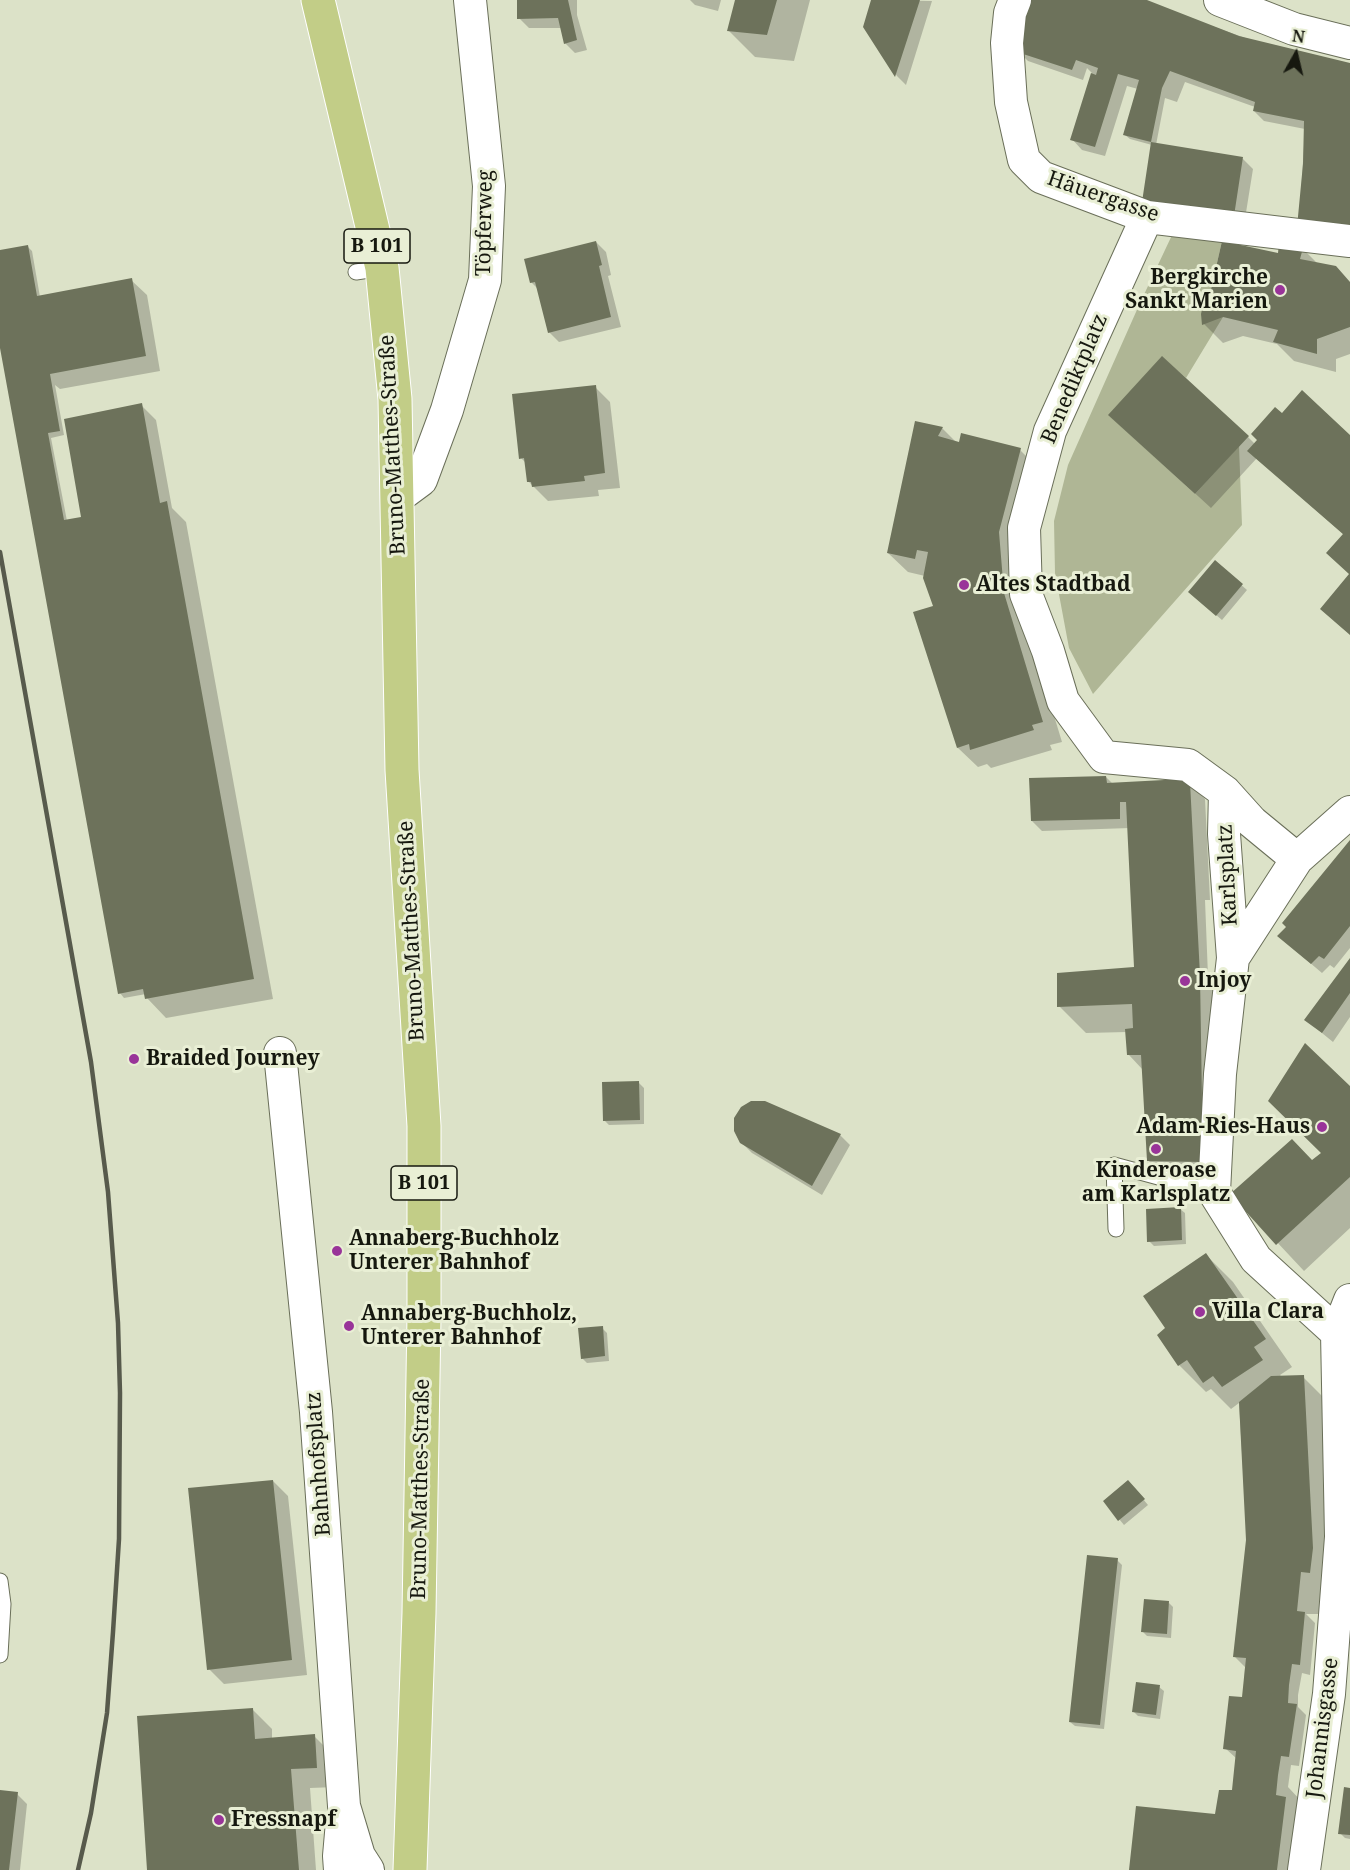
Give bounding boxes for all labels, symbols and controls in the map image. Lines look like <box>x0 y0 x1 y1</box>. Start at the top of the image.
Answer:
north arrow <box>1266 24 1326 84</box>
text: N <box>1291 24 1306 48</box>
street label: Häuergasse <box>1044 166 1162 228</box>
street label: Töpferweg <box>471 170 499 276</box>
road number: B 101 <box>344 229 410 263</box>
place label: Bergkirche Sankt Marien <box>1125 265 1268 315</box>
marker: Bergkirche Sankt Marien <box>1273 283 1287 297</box>
street label: Benediktplatz <box>1036 310 1114 448</box>
street label: Bruno-Matthes-Straße <box>375 334 411 556</box>
place label: Altes Stadtbad <box>976 572 1131 598</box>
marker: Altes Stadtbad <box>957 578 971 592</box>
street label: Bruno-Matthes-Straße <box>394 820 430 1042</box>
street label: Karlsplatz <box>1213 824 1243 926</box>
place label: Injoy <box>1197 968 1251 994</box>
marker: Injoy <box>1178 974 1192 988</box>
place label: Braided Journey <box>146 1046 320 1072</box>
marker: Braided Journey <box>127 1052 141 1066</box>
place label: Adam-Ries-Haus <box>1136 1114 1310 1140</box>
marker: Adam-Ries-Haus <box>1315 1120 1329 1134</box>
marker: Kinderoase am Karlsplatz <box>1149 1142 1163 1156</box>
place label: Kinderoase am Karlsplatz <box>1082 1158 1230 1208</box>
road number: B 101 <box>391 1166 457 1200</box>
place label: Annaberg-Buchholz Unterer Bahnhof <box>349 1226 559 1276</box>
marker: Annaberg-Buchholz Unterer Bahnhof <box>330 1244 344 1258</box>
place label: Villa Clara <box>1212 1299 1324 1325</box>
place label: Annaberg-Buchholz, Unterer Bahnhof <box>361 1301 577 1351</box>
marker: Villa Clara <box>1193 1305 1207 1319</box>
marker: Annaberg-Buchholz, Unterer Bahnhof <box>342 1319 356 1333</box>
street label: Bruno-Matthes-Straße <box>406 1378 436 1600</box>
street label: Bahnhofsplatz <box>301 1391 337 1537</box>
street label: Johannisgasse <box>1302 1656 1344 1800</box>
place label: Fressnapf <box>231 1807 336 1833</box>
marker: Fressnapf <box>212 1813 226 1827</box>

